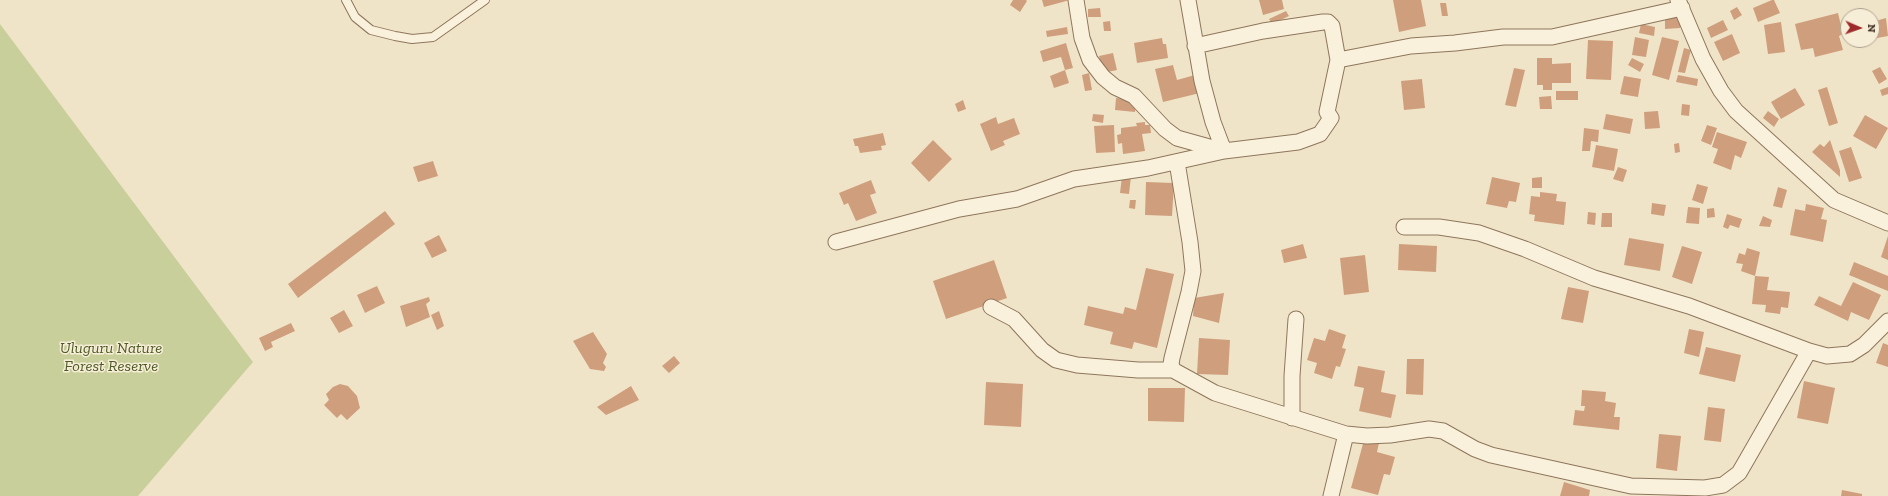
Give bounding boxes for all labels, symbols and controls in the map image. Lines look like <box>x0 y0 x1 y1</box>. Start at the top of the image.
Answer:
north arrow <box>1840 8 1880 48</box>
text: N <box>1865 24 1878 33</box>
park label: Uluguru Nature Forest Reserve <box>60 338 162 376</box>

